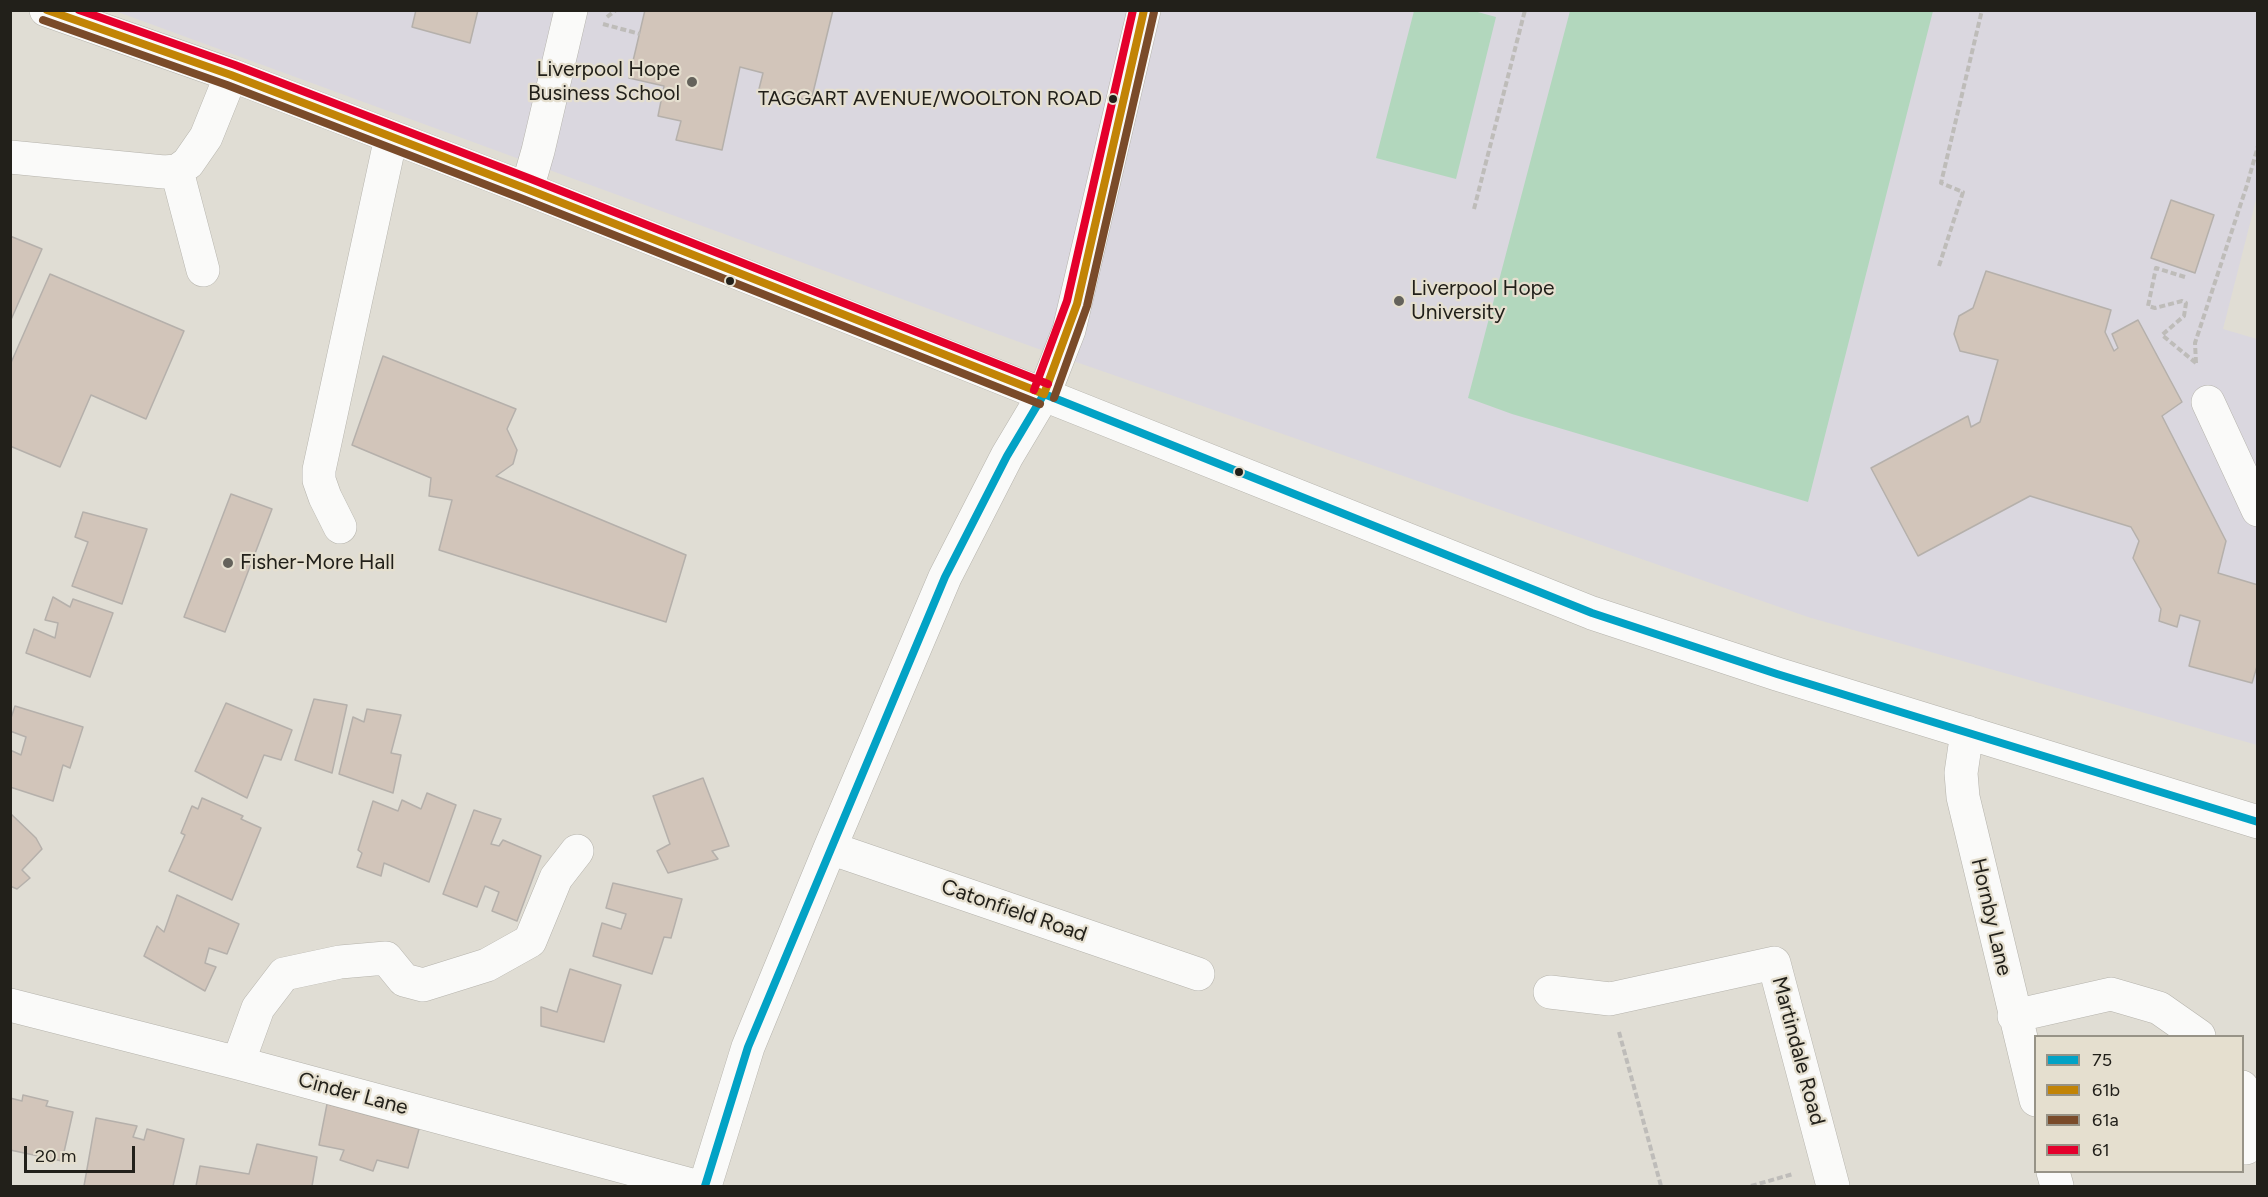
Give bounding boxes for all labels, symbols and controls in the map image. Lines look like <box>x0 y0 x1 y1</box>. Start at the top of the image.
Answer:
place label: Liverpool Hope Business School <box>528 57 680 107</box>
marker: Liverpool Hope Business School <box>685 75 699 89</box>
place label: TAGGART AVENUE/WOOLTON ROAD <box>758 87 1102 111</box>
marker: TAGGART AVENUE/WOOLTON ROAD <box>1107 93 1119 105</box>
unlabelled marker <box>724 275 736 287</box>
place label: Liverpool Hope University <box>1411 276 1554 326</box>
marker: Liverpool Hope University <box>1392 294 1406 308</box>
unlabelled marker <box>1233 466 1245 478</box>
place label: Fisher-More Hall <box>240 550 395 576</box>
marker: Fisher-More Hall <box>221 556 235 570</box>
street label: Hornby Lane <box>1965 856 2017 978</box>
street label: Catonfield Road <box>938 874 1090 948</box>
street label: Martindale Road <box>1766 974 1830 1128</box>
legend <box>2034 1035 2244 1173</box>
text: 75 <box>2092 1049 2112 1071</box>
street label: Cinder Lane <box>295 1067 411 1121</box>
text: 61b <box>2092 1079 2120 1101</box>
text: 61a <box>2092 1109 2119 1131</box>
scale bar <box>27 1134 138 1172</box>
text: 61 <box>2092 1139 2110 1161</box>
text: 20 m <box>35 1145 76 1167</box>

